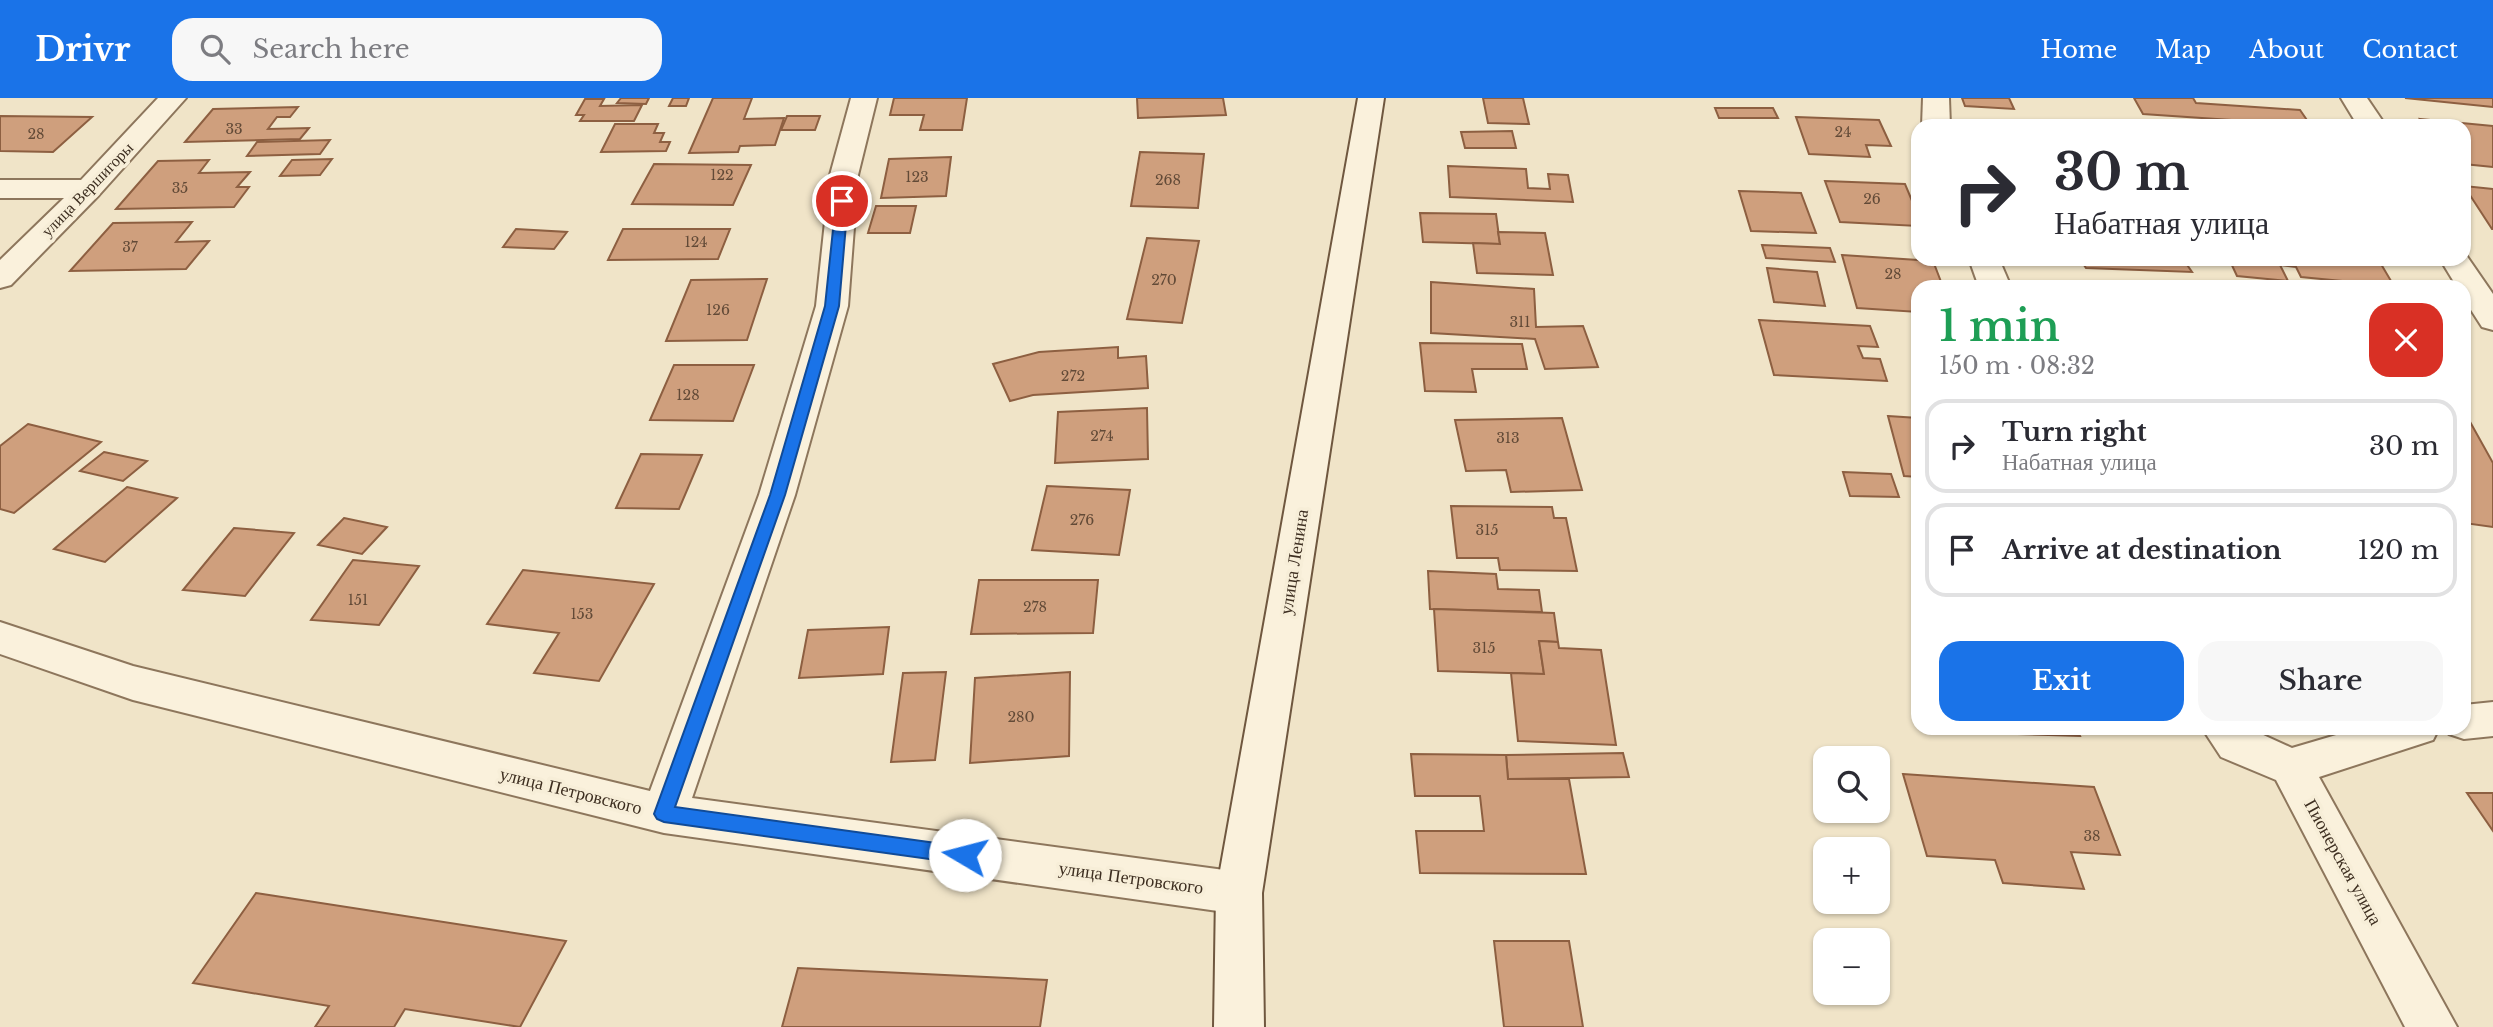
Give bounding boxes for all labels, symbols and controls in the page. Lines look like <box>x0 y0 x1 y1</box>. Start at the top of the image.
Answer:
search box <box>172 18 662 81</box>
text: Drivr <box>35 29 130 70</box>
icon: search <box>196 30 234 68</box>
text: Search here <box>252 33 410 65</box>
text: Home <box>2041 35 2117 64</box>
text: Map <box>2155 35 2211 64</box>
text: About <box>2249 35 2324 64</box>
text: Contact <box>2362 35 2458 64</box>
house number: 33 <box>225 120 243 138</box>
house number: 24 <box>1835 123 1851 141</box>
house number: 28 <box>27 125 45 143</box>
street label: улица Вершигоры <box>37 137 137 240</box>
text: 30 m <box>2054 142 2189 203</box>
icon: right <box>1939 147 2030 238</box>
house number: 122 <box>710 166 734 184</box>
house number: 123 <box>905 168 929 186</box>
pin <box>812 171 872 231</box>
house number: 268 <box>1155 171 1181 189</box>
house number: 35 <box>172 179 188 197</box>
icon: arrive <box>823 182 861 220</box>
house number: 26 <box>1863 190 1881 208</box>
text: Набатная улица <box>2054 203 2269 243</box>
house number: 124 <box>684 233 708 251</box>
house number: 37 <box>122 238 139 256</box>
house number: 28 <box>1884 265 1902 283</box>
house number: 270 <box>1151 271 1177 289</box>
text: 1 min <box>1939 300 2060 352</box>
house number: 126 <box>706 301 730 319</box>
button: close <box>2369 303 2443 377</box>
house number: 311 <box>1509 313 1531 331</box>
text: 150 m · 08:32 <box>1939 352 2095 380</box>
house number: 272 <box>1061 367 1085 385</box>
house number: 128 <box>676 386 700 404</box>
text: Turn right <box>2002 416 2147 448</box>
house number: 274 <box>1090 427 1114 445</box>
icon: right <box>1943 427 1981 465</box>
house number: 313 <box>1496 429 1520 447</box>
text: 30 m <box>2369 430 2439 462</box>
text: Набатная улица <box>2002 448 2157 476</box>
street label: улица Ленина <box>1275 508 1313 616</box>
house number: 276 <box>1070 511 1094 529</box>
house number: 315 <box>1476 521 1498 539</box>
icon: arrive <box>1943 531 1981 569</box>
text: Arrive at destination <box>2002 534 2282 566</box>
text: 120 m <box>2357 534 2439 566</box>
house number: 151 <box>348 591 368 609</box>
house number: 278 <box>1023 598 1047 616</box>
house number: 153 <box>571 605 593 623</box>
house number: 315 <box>1473 639 1495 657</box>
button: Exit <box>1939 641 2184 721</box>
button: Share <box>2198 641 2443 721</box>
house number: 280 <box>1007 708 1035 726</box>
map controls <box>1813 746 1890 1005</box>
button: search <box>1813 746 1890 823</box>
street label: улица Петровского <box>498 763 644 819</box>
street label: Пионерская улица <box>2299 795 2387 929</box>
position arrow <box>928 818 1002 892</box>
house number: 38 <box>2083 827 2101 845</box>
button: + <box>1813 837 1890 914</box>
street label: улица Петровского <box>1057 857 1205 899</box>
button: − <box>1813 928 1890 1005</box>

